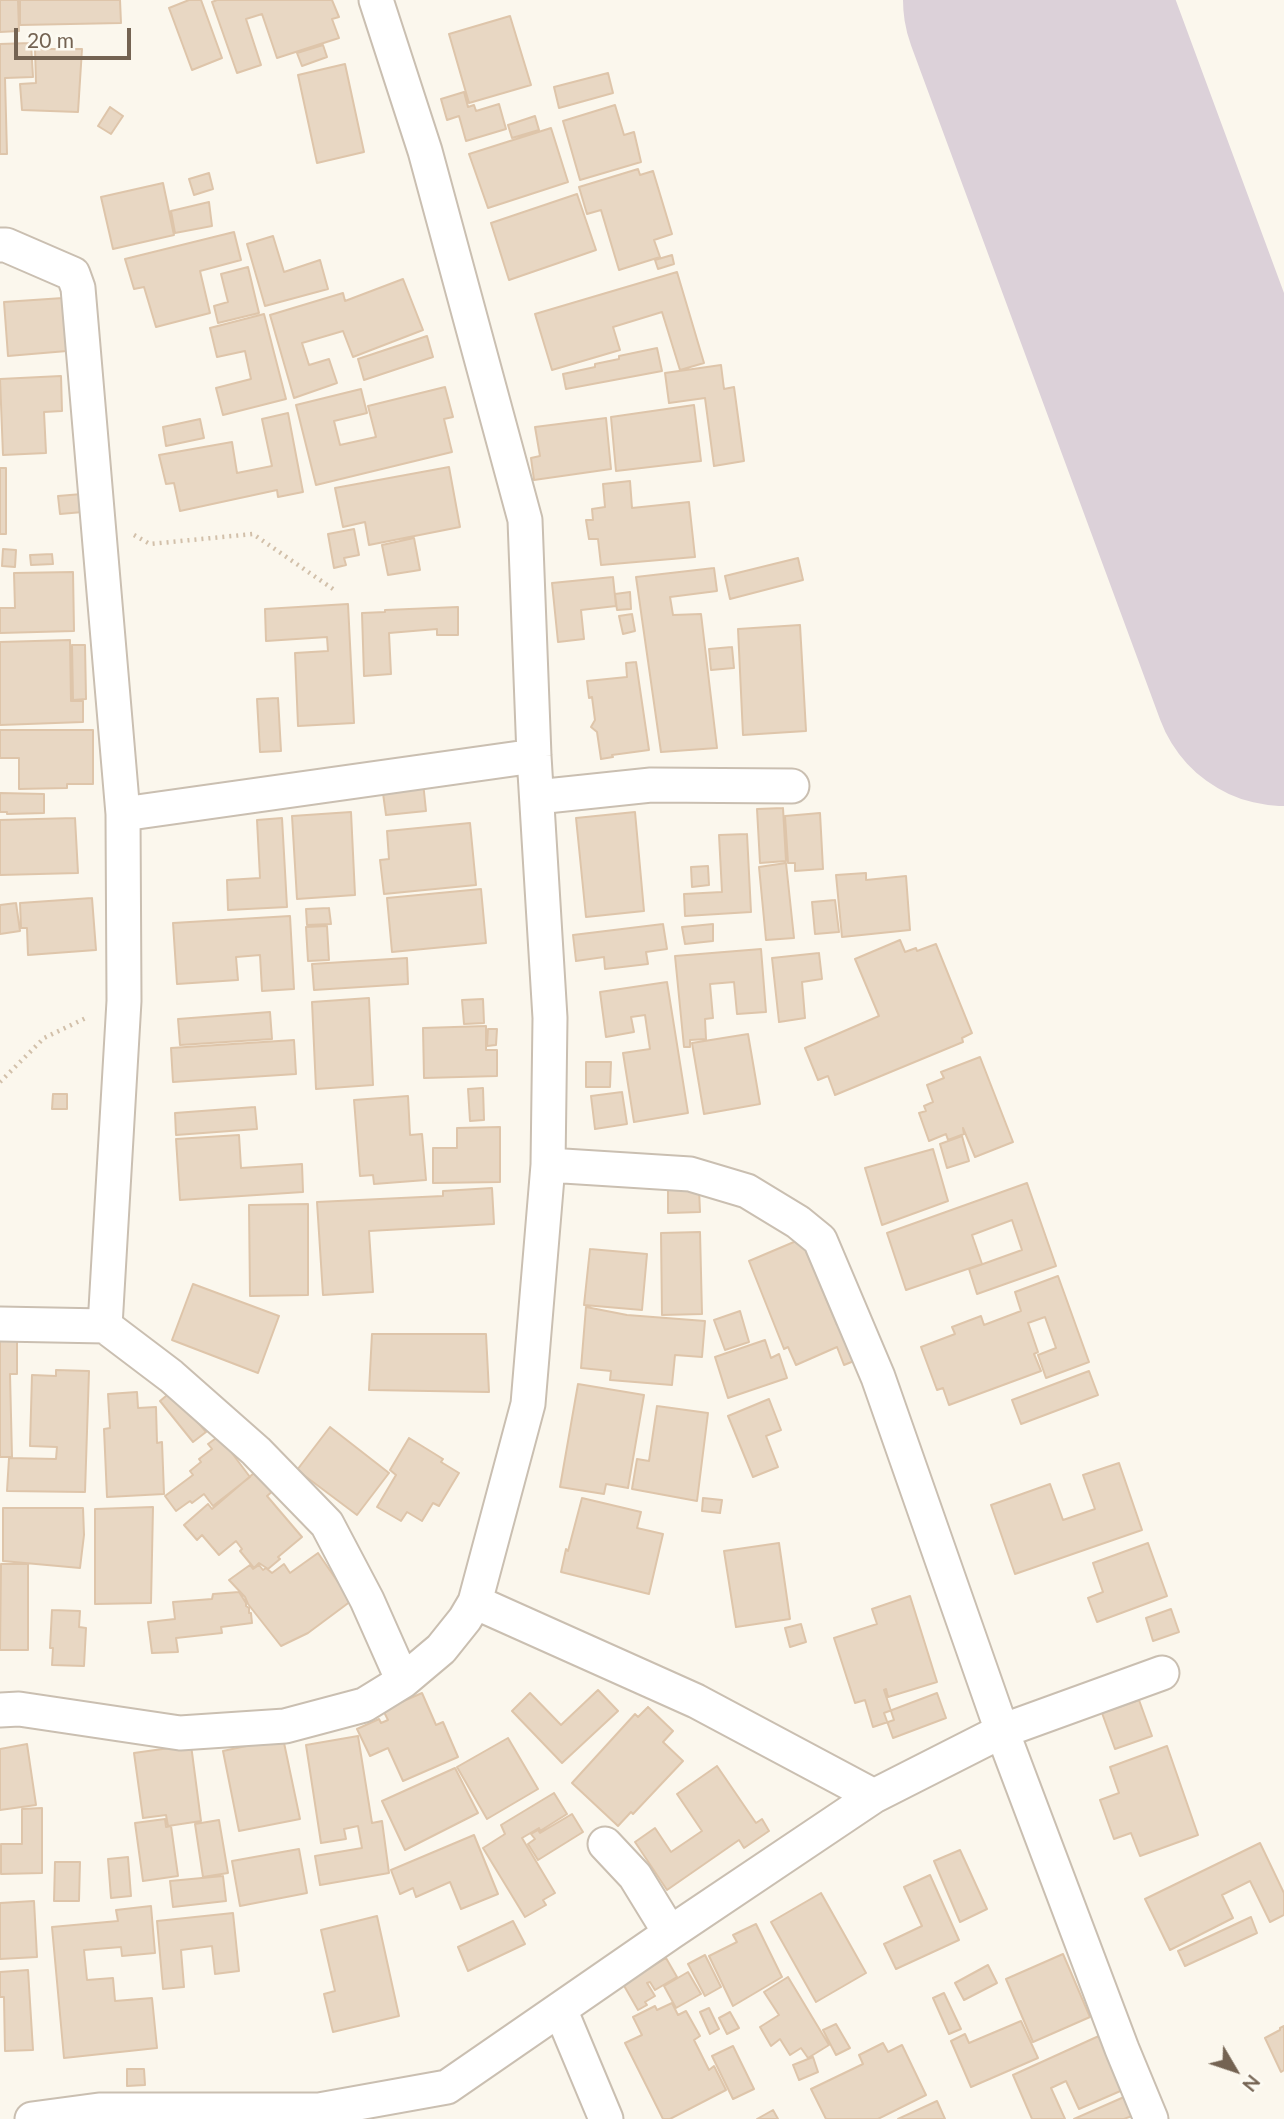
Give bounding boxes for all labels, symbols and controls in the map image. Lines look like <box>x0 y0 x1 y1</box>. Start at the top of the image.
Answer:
scale bar <box>18 14 135 58</box>
text: 20 m <box>27 27 74 52</box>
north arrow <box>1200 2035 1270 2105</box>
text: N <box>1238 2071 1265 2096</box>

